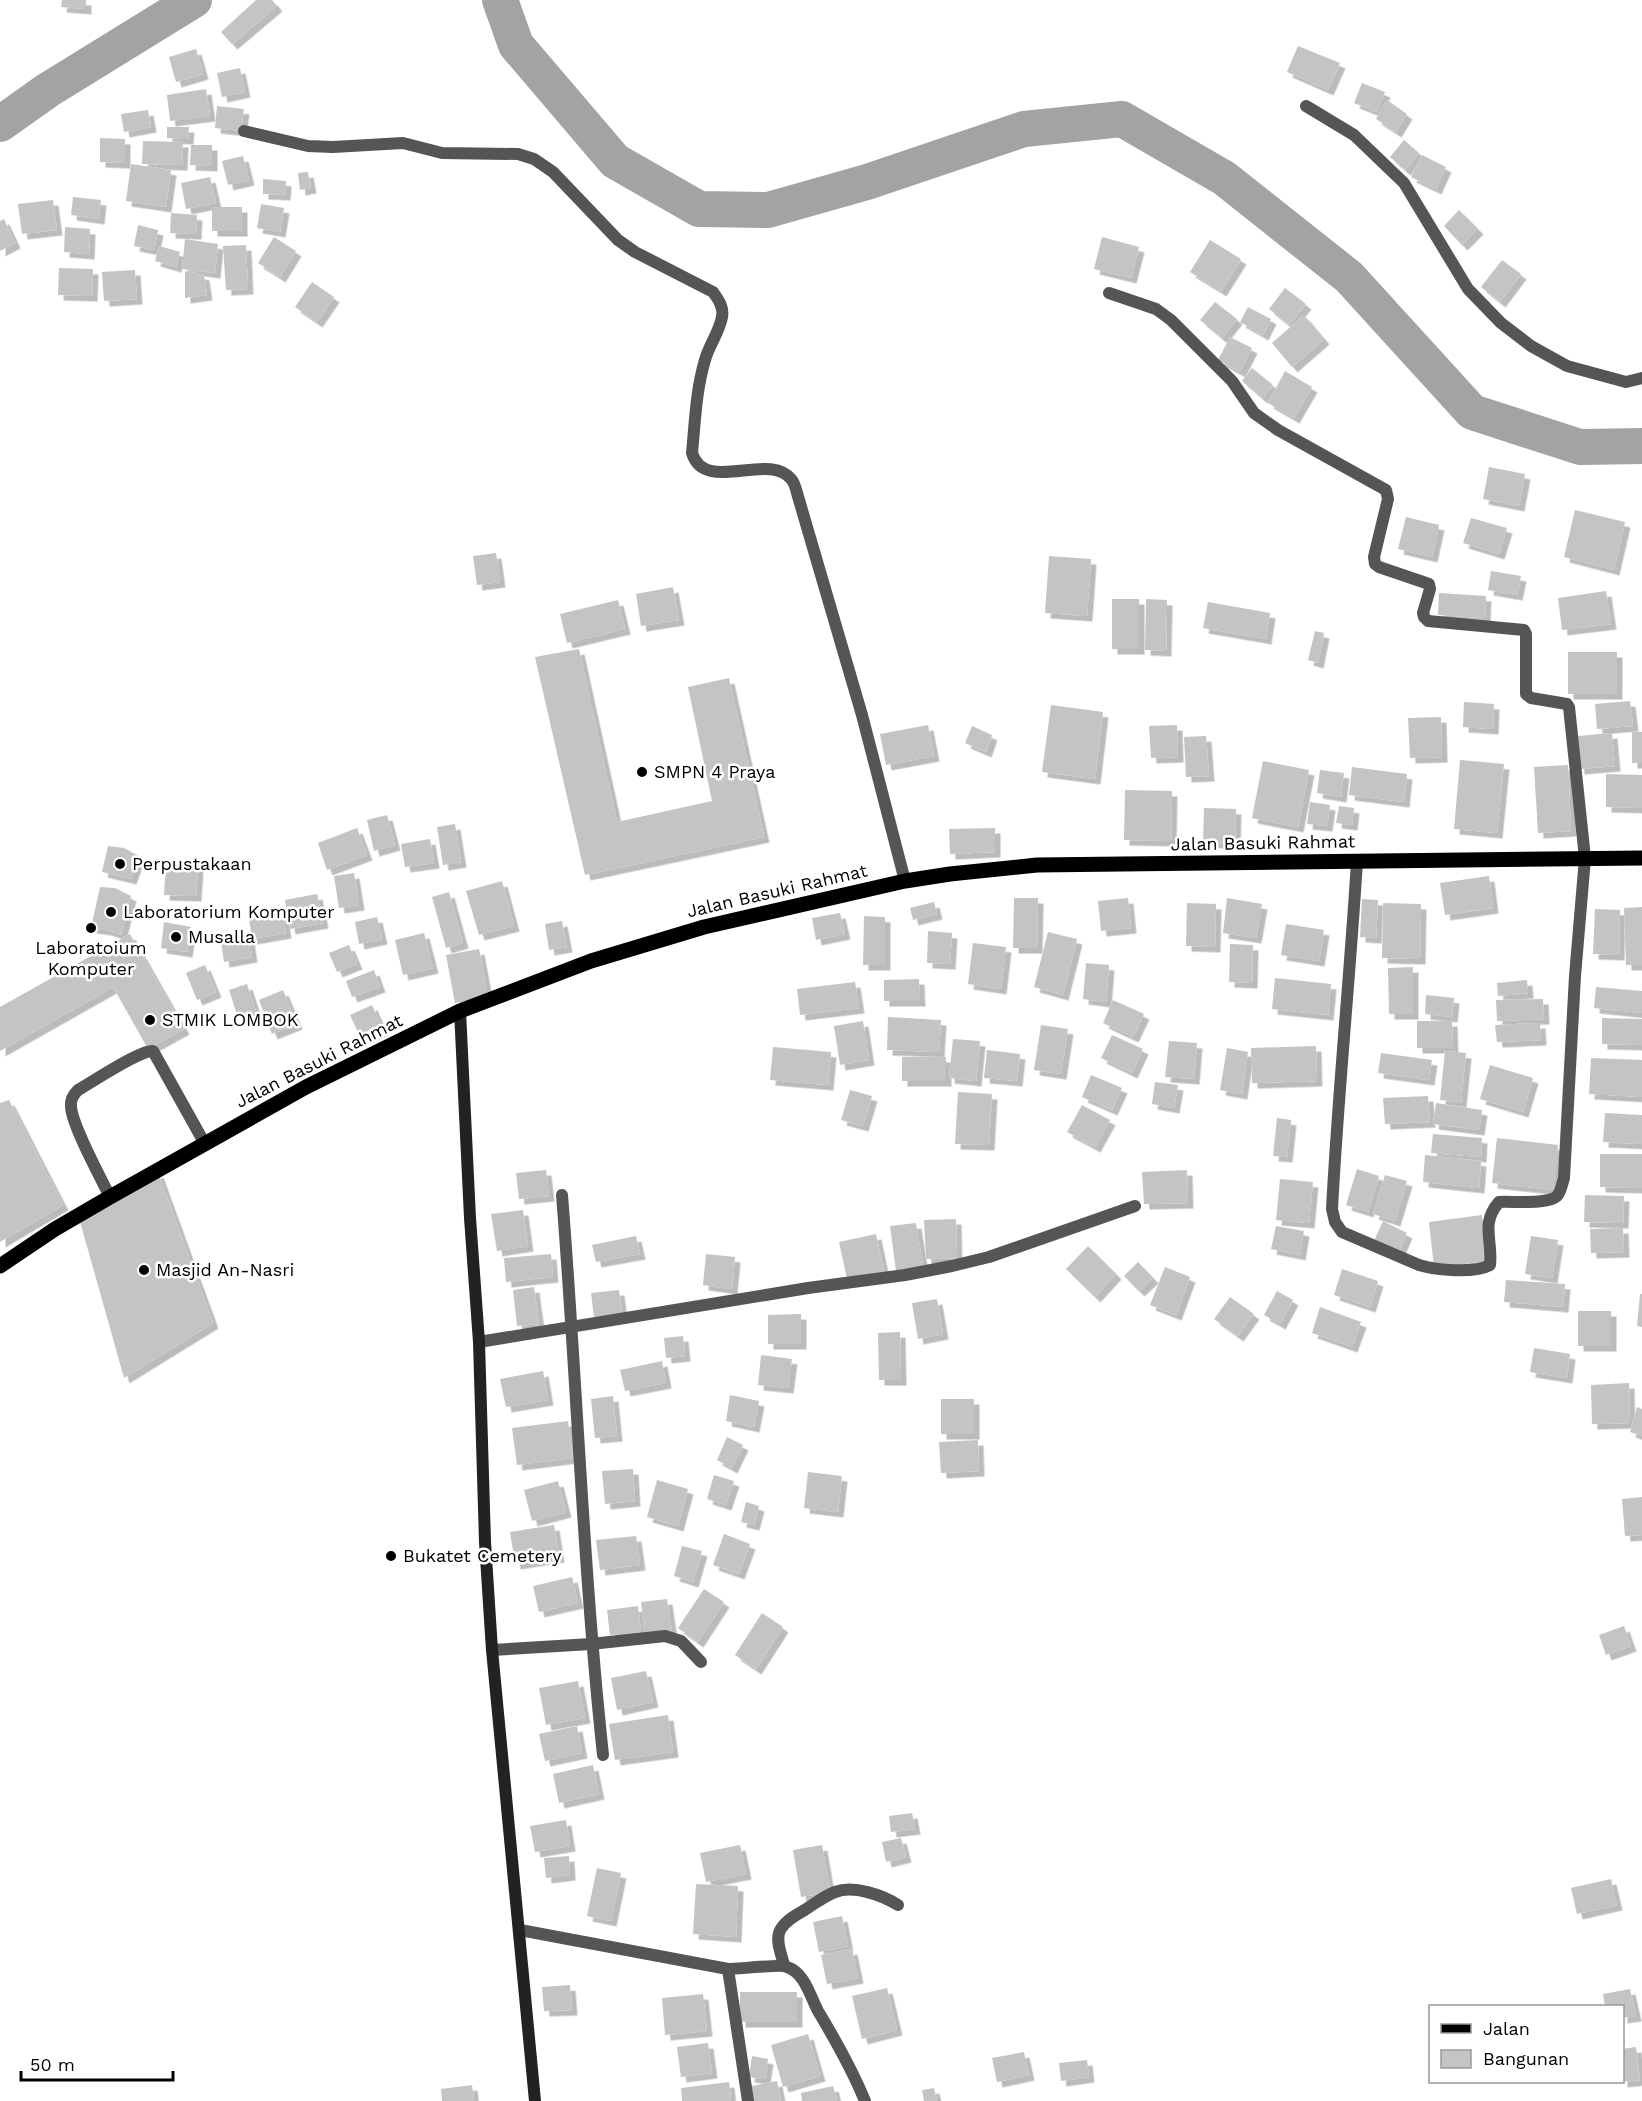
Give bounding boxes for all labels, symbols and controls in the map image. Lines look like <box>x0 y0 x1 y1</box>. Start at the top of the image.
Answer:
place label: SMPN 4 Praya <box>654 761 775 782</box>
marker: SMPN 4 Praya <box>635 765 649 779</box>
street label: Jalan Basuki Rahmat <box>1171 830 1356 855</box>
place label: Perpustakaan <box>132 853 252 874</box>
marker: Perpustakaan <box>113 857 127 871</box>
street label: Jalan Basuki Rahmat <box>685 859 870 921</box>
place label: Laboratorium Komputer <box>123 901 335 922</box>
marker: Laboratorium Komputer <box>104 905 118 919</box>
marker: Laboratoium Komputer <box>84 921 98 935</box>
place label: Musalla <box>188 926 255 947</box>
marker: Musalla <box>169 930 183 944</box>
place label: Laboratoium Komputer <box>35 937 147 979</box>
place label: STMIK LOMBOK <box>162 1009 299 1030</box>
street label: Jalan Basuki Rahmat <box>232 1009 406 1112</box>
marker: STMIK LOMBOK <box>143 1013 157 1027</box>
place label: Masjid An-Nasri <box>156 1259 294 1280</box>
marker: Masjid An-Nasri <box>137 1263 151 1277</box>
place label: Bukatet Cemetery <box>403 1545 562 1566</box>
marker: Bukatet Cemetery <box>384 1549 398 1563</box>
legend <box>1429 2005 1624 2083</box>
text: Jalan <box>1483 2018 1530 2039</box>
scale bar <box>21 2044 172 2082</box>
text: Bangunan <box>1483 2048 1569 2069</box>
text: 50 m <box>30 2054 75 2075</box>

